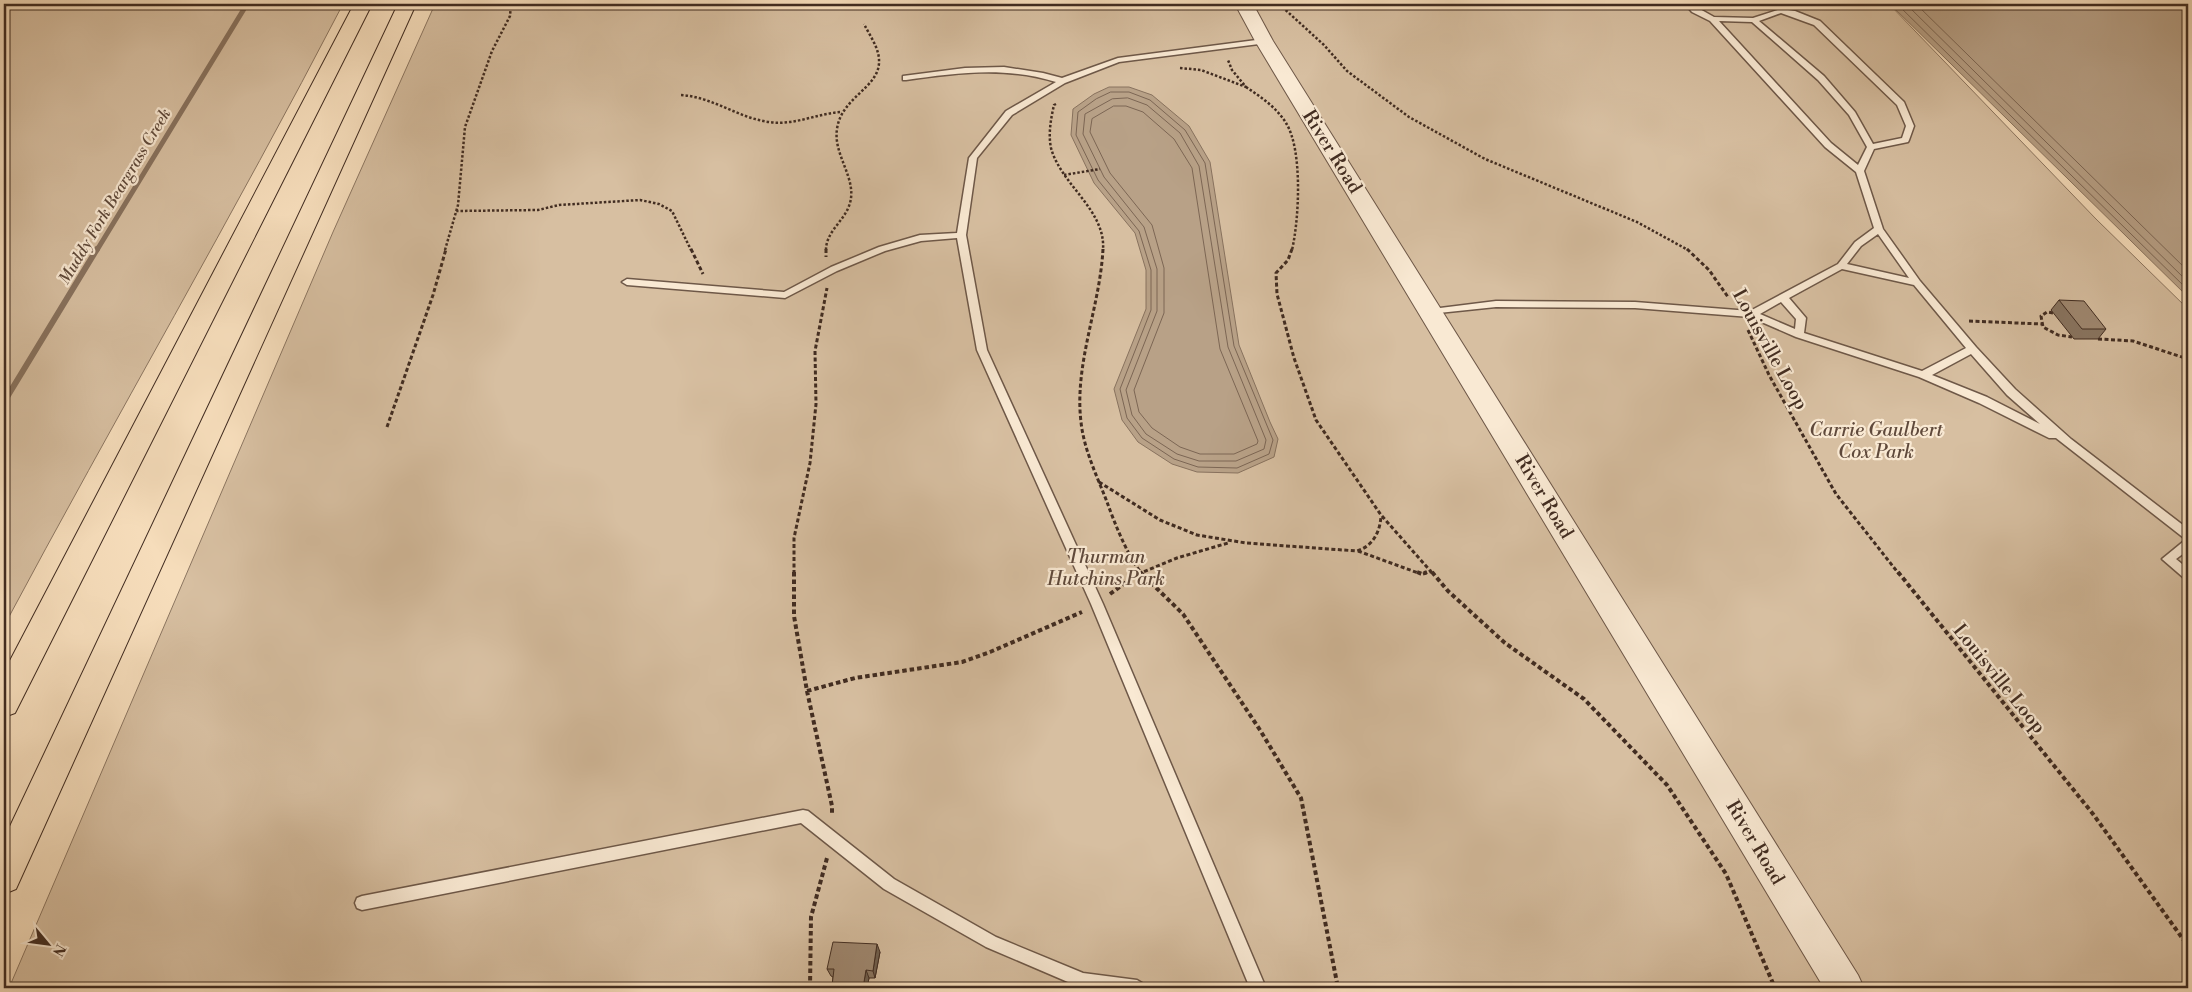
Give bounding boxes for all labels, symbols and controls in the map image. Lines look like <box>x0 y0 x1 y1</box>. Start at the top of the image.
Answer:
water label: Muddy Fork Beargrass Creek <box>54 105 175 288</box>
street label: River Road <box>1297 105 1367 198</box>
street label: Louisville Loop <box>1727 285 1813 414</box>
park label: Carrie Gaulbert Cox Park <box>1809 418 1944 464</box>
street label: River Road <box>1510 450 1579 543</box>
park label: Thurman Hutchins Park <box>1046 545 1165 591</box>
street label: Louisville Loop <box>1948 619 2051 738</box>
street label: River Road <box>1721 796 1790 889</box>
north arrow <box>22 920 72 970</box>
text: N <box>48 941 69 959</box>

